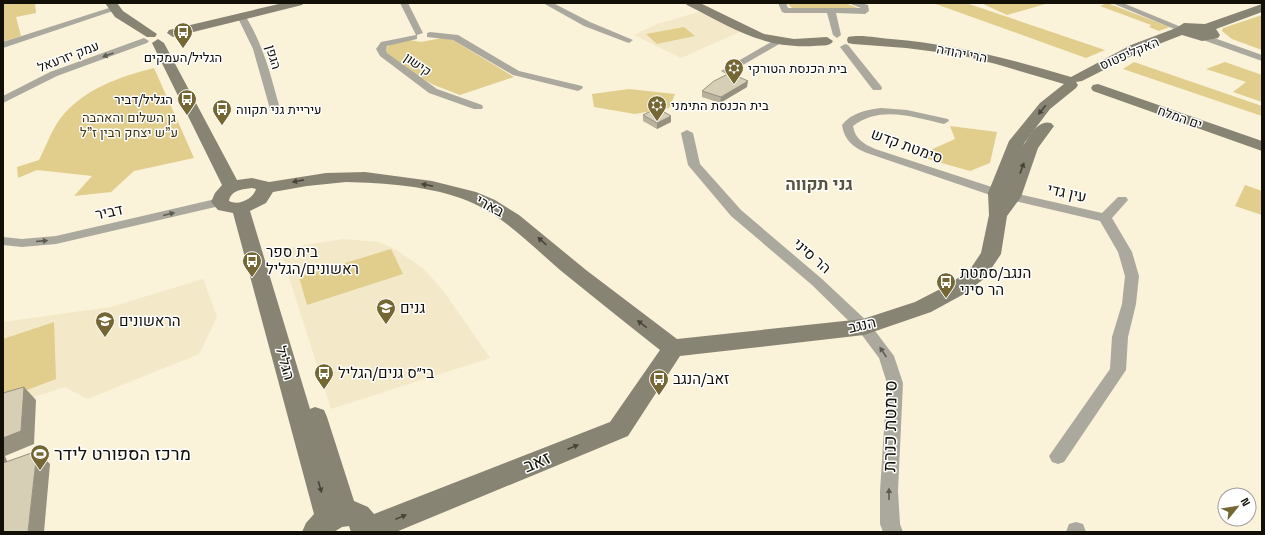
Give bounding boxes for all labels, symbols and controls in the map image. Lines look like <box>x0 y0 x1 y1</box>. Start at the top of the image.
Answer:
bus stop icon: הגליל/העמקים <box>172 21 194 49</box>
street label: האקליפטוס <box>1097 33 1161 74</box>
street label: עמק יזרעאל <box>35 37 101 76</box>
street label: הרי יהודה <box>935 40 989 67</box>
street label: הגפן <box>262 43 285 71</box>
place label: הגליל/העמקים <box>144 49 222 66</box>
street label: קישון <box>401 49 435 80</box>
one-way arrow <box>101 52 113 58</box>
synagogue icon: בית הכנסת הטורקי <box>723 57 745 85</box>
place label: בית הכנסת הטורקי <box>748 60 847 77</box>
bus stop icon: הגליל/דביר <box>176 88 198 116</box>
place label: הגליל/דביר <box>114 91 173 108</box>
synagogue icon: בית הכנסת התימני <box>646 94 668 122</box>
place label: בית הכנסת התימני <box>671 97 769 114</box>
bus stop icon: עיריית גני תקווה <box>211 98 233 126</box>
place label: עיריית גני תקווה <box>236 101 322 118</box>
street label: ים המלח <box>1155 102 1204 133</box>
one-way arrow <box>1037 105 1046 115</box>
park label: גן השלום והאהבה ע"ש יצחק רבין ז"ל <box>80 109 178 141</box>
street label: סימטת קדש <box>869 124 946 167</box>
one-way arrow <box>1020 162 1026 174</box>
district label: גני תקווה <box>785 173 853 195</box>
one-way arrow <box>292 178 304 184</box>
street label: עין גדי <box>1046 179 1089 206</box>
one-way arrow <box>421 181 433 187</box>
street label: בארי <box>473 190 508 221</box>
street label: דביר <box>93 199 125 224</box>
one-way arrow <box>163 211 175 217</box>
street label: הר סיני <box>789 234 835 277</box>
one-way arrow <box>536 237 547 246</box>
one-way arrow <box>36 238 48 245</box>
place label: בית ספר ראשונים/הגליל <box>266 242 359 278</box>
bus stop icon: בית ספר ראשונים/הגליל <box>241 250 263 278</box>
place label: הנגב/סמטת הר סיני <box>960 263 1031 299</box>
bus stop icon: הנגב/סמטת הר סיני <box>935 271 957 299</box>
school or university icon: גנים <box>375 297 397 325</box>
place label: גנים <box>400 298 425 317</box>
school or university icon: הראשונים <box>94 310 116 338</box>
place label: הראשונים <box>119 311 181 330</box>
street label: הנגב <box>846 312 878 337</box>
one-way arrow <box>636 320 647 329</box>
street label: הגליל <box>272 344 299 382</box>
one-way arrow <box>879 347 887 357</box>
bus stop icon: בי״ס גנים/הגליל <box>313 362 335 390</box>
place label: בי״ס גנים/הגליל <box>338 363 434 382</box>
bus stop icon: זאב/הנגב <box>648 368 670 396</box>
place label: זאב/הנגב <box>673 369 729 388</box>
street label: סימטת כנרת <box>877 380 902 472</box>
place label: מרכז הספורט לידר <box>54 442 191 465</box>
sports icon: מרכז הספורט לידר <box>29 443 51 471</box>
one-way arrow <box>568 444 580 450</box>
street label: זאב <box>520 446 554 477</box>
one-way arrow <box>318 481 324 493</box>
one-way arrow <box>886 487 892 500</box>
north arrow <box>1217 487 1257 527</box>
text: N <box>1238 495 1254 509</box>
one-way arrow <box>395 513 407 519</box>

